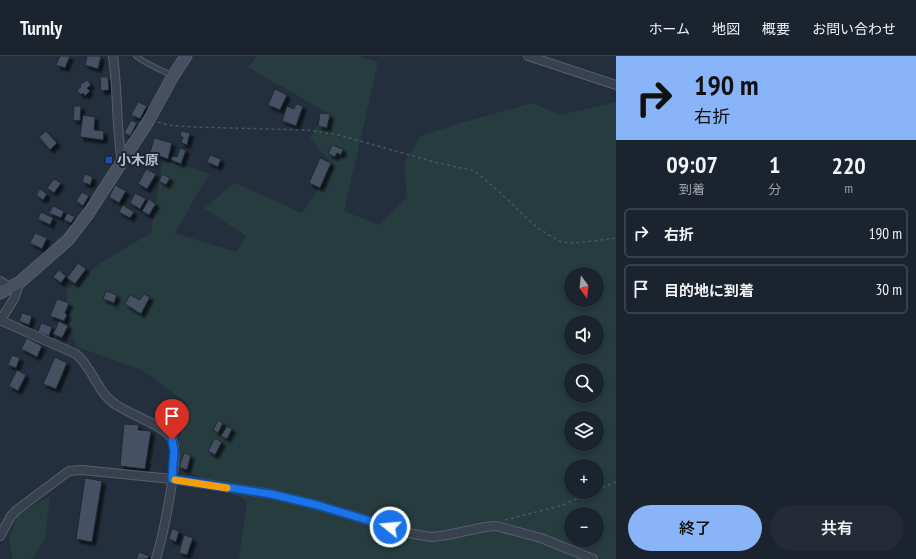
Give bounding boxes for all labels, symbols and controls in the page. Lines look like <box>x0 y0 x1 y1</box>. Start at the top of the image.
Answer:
text: Turnly <box>20 16 62 40</box>
text: ホーム <box>648 20 690 38</box>
text: 地図 <box>712 20 740 38</box>
text: 概要 <box>762 20 790 38</box>
text: お問い合わせ <box>812 20 896 38</box>
text: 190 m <box>694 66 758 103</box>
icon: right <box>628 72 680 124</box>
text: 右折 <box>694 105 730 128</box>
text: 09:07 <box>666 149 718 180</box>
text: 1 <box>769 149 780 180</box>
text: 220 <box>831 150 866 181</box>
place label: 小木原 <box>117 151 159 169</box>
marker: 小木原 <box>104 155 114 165</box>
text: m <box>844 180 853 197</box>
text: 到着 <box>679 181 705 198</box>
text: 分 <box>768 181 781 198</box>
icon: right <box>630 222 652 244</box>
text: 190 m <box>869 224 902 243</box>
text: 右折 <box>664 225 694 244</box>
north arrow <box>564 267 604 307</box>
map controls <box>564 267 604 547</box>
icon: arrive <box>630 278 652 300</box>
text: 30 m <box>876 280 902 299</box>
text: 目的地に到着 <box>664 281 754 300</box>
button: sound <box>564 315 604 355</box>
button: search <box>564 363 604 403</box>
pin <box>155 399 189 440</box>
icon: arrive <box>161 405 183 427</box>
button: layers <box>564 411 604 451</box>
button: + <box>564 459 604 499</box>
button: 終了 <box>628 505 762 551</box>
button: 共有 <box>770 505 904 551</box>
position arrow <box>369 506 411 548</box>
button: − <box>564 507 604 547</box>

